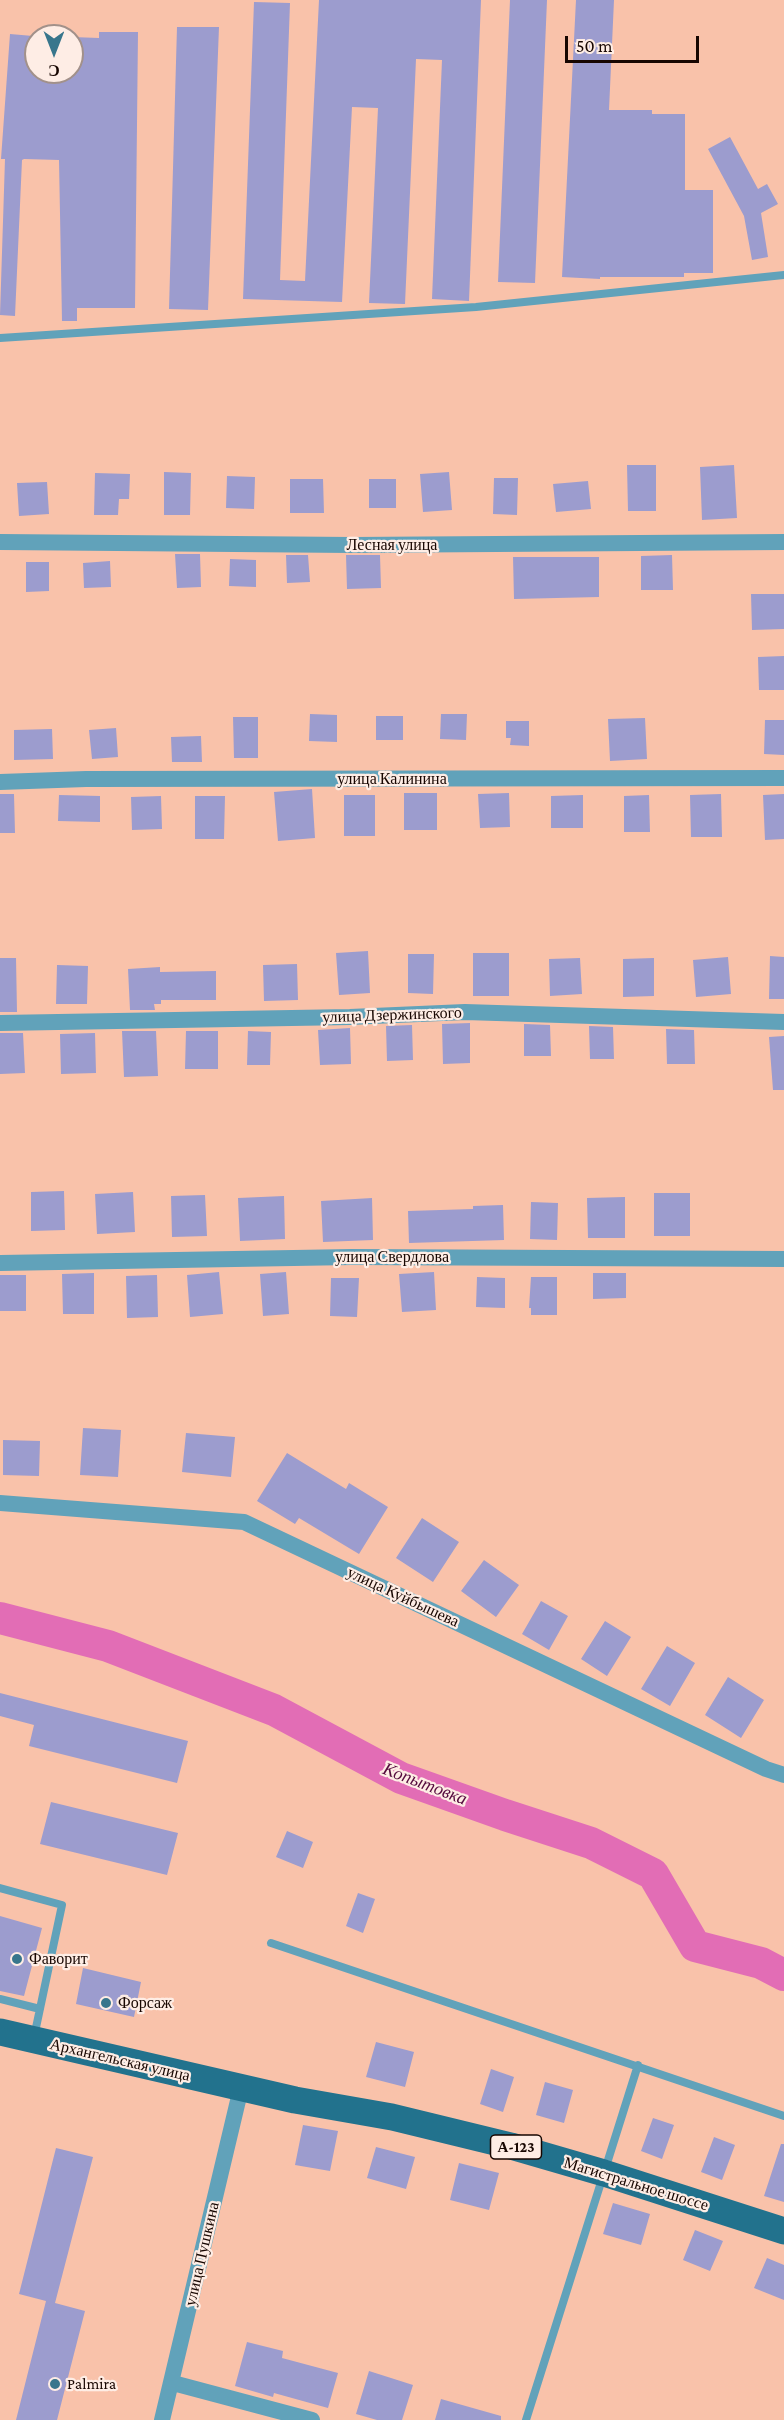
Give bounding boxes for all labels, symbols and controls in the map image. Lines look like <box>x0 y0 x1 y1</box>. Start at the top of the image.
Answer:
north arrow <box>24 24 84 84</box>
scale bar <box>568 24 702 62</box>
text: 50 m <box>576 36 613 56</box>
text: С <box>48 62 60 79</box>
street label: Лесная улица <box>347 535 437 555</box>
street label: улица Калинина <box>337 769 447 789</box>
street label: улица Дзержинского <box>322 1003 462 1027</box>
street label: улица Свердлова <box>335 1247 449 1267</box>
street label: улица Куйбышева <box>344 1563 462 1631</box>
water label: Копытовка <box>380 1758 470 1810</box>
place label: Фаворит <box>29 1949 88 1969</box>
marker: Фаворит <box>10 1952 24 1966</box>
place label: Форсаж <box>118 1993 172 2013</box>
marker: Форсаж <box>99 1996 113 2010</box>
street label: Архангельская улица <box>48 2035 192 2085</box>
road number: А-123 <box>490 2135 542 2159</box>
street label: Магистральное шоссе <box>561 2153 711 2215</box>
street label: улица Пушкина <box>181 2200 223 2308</box>
place label: Palmira <box>67 2374 116 2394</box>
marker: Palmira <box>48 2377 62 2391</box>

